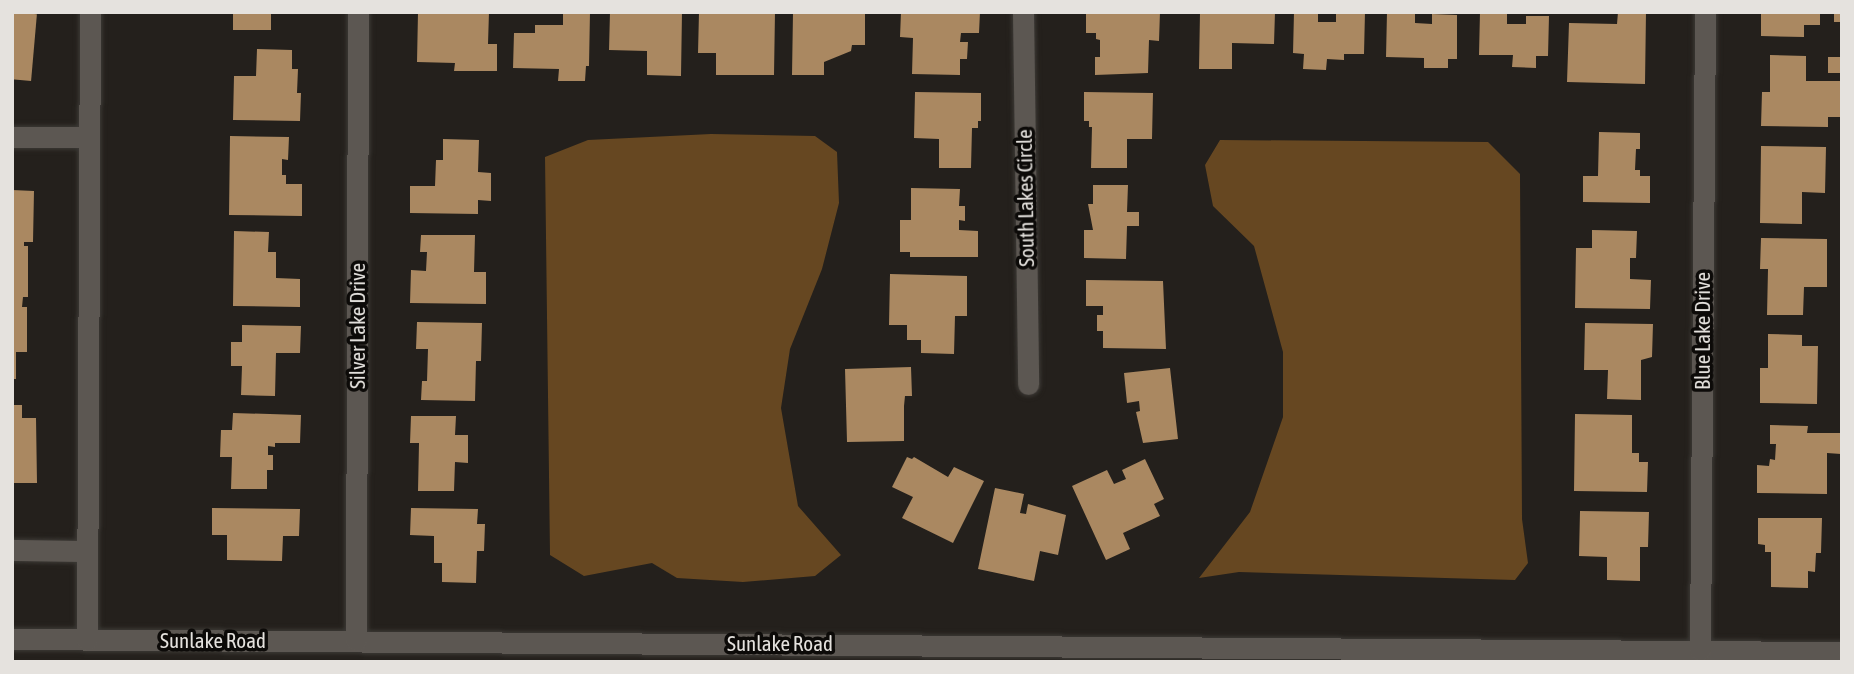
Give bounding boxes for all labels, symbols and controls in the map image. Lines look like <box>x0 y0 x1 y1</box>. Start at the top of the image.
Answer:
street label: South Lakes Circle <box>1011 129 1039 267</box>
street label: Silver Lake Drive <box>344 263 370 389</box>
street label: Blue Lake Drive <box>1689 272 1715 390</box>
street label: Sunlake Road <box>160 627 266 653</box>
street label: Sunlake Road <box>727 630 833 656</box>

